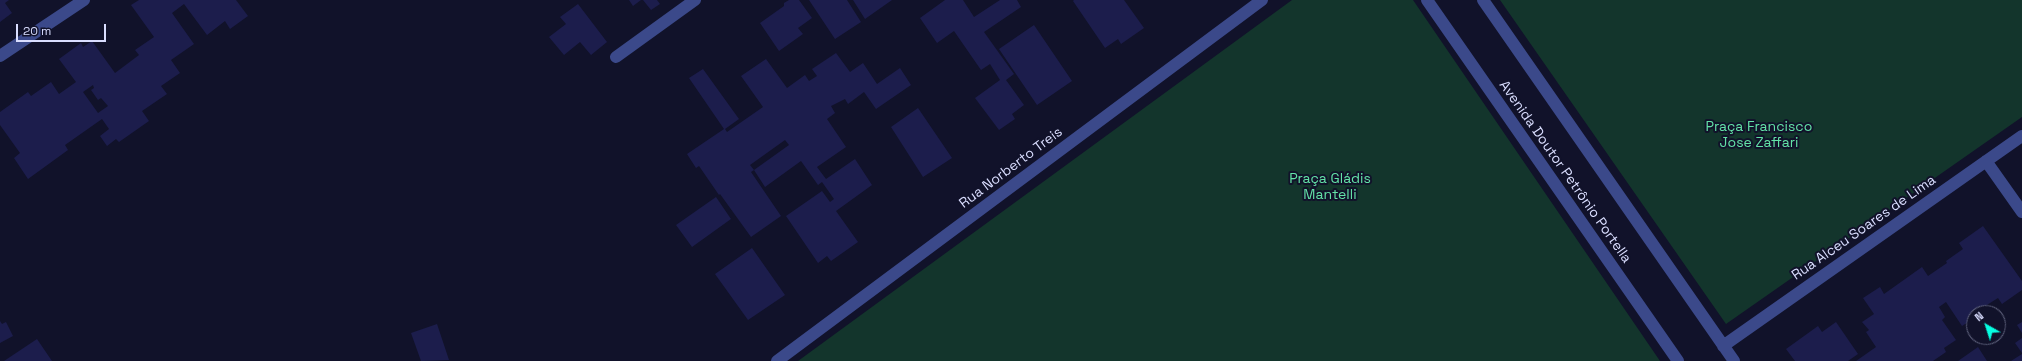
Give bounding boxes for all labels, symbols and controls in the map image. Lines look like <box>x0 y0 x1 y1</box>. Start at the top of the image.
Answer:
scale bar <box>18 16 108 42</box>
text: 20 m <box>23 23 51 39</box>
street label: Avenida Doutor Petrônio Portella <box>1495 77 1635 267</box>
park label: Praça Francisco Jose Zaffari <box>1706 119 1812 152</box>
street label: Rua Norberto Treis <box>956 124 1066 212</box>
park label: Praça Gládis Mantelli <box>1289 171 1371 204</box>
street label: Rua Alceu Soares de Lima <box>1789 172 1939 284</box>
north arrow <box>1966 305 2006 345</box>
text: N <box>1972 309 1986 324</box>

